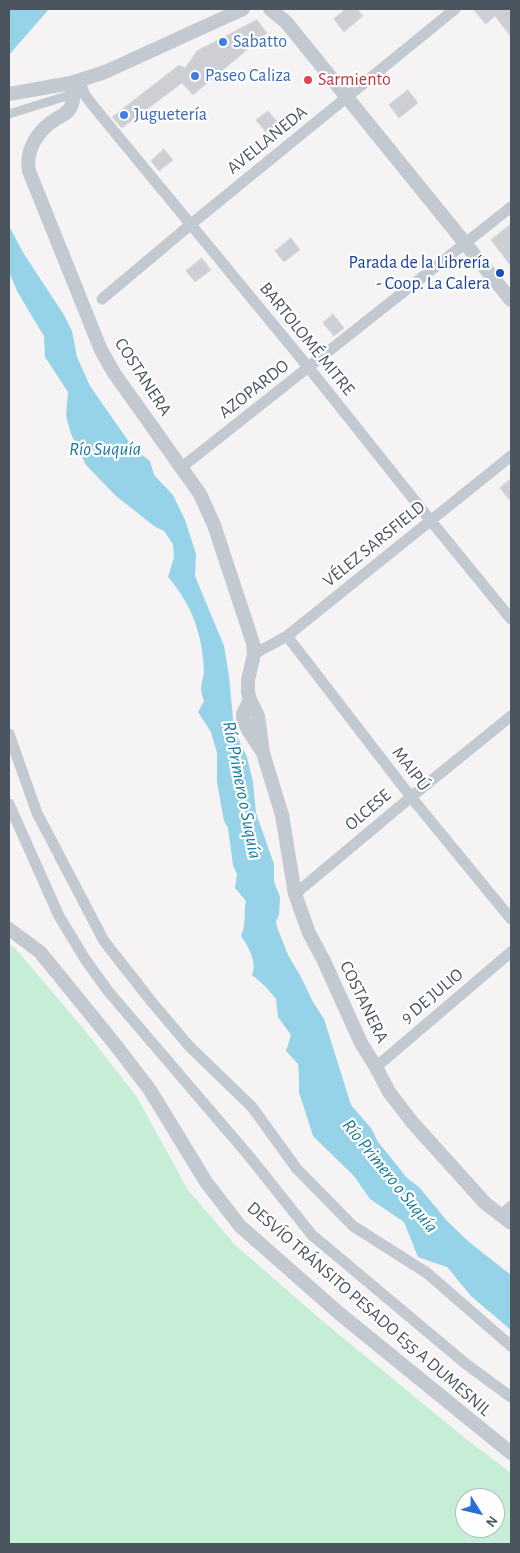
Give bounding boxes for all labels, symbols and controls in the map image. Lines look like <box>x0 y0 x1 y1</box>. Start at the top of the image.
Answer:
place label: Sabatto <box>233 31 287 53</box>
marker: Sabatto <box>217 36 229 48</box>
place label: Paseo Caliza <box>205 65 291 87</box>
place label: Sarmiento <box>318 69 391 91</box>
marker: Paseo Caliza <box>189 70 201 82</box>
marker: Sarmiento <box>302 74 314 86</box>
street label: AVELLANEDA <box>223 101 311 179</box>
place label: Juguetería <box>134 104 207 126</box>
marker: Juguetería <box>118 109 130 121</box>
place label: Parada de la Librería - Coop. La Calera <box>349 252 490 294</box>
marker: Parada de la Librería - Coop. La Calera <box>494 267 506 279</box>
street label: BARTOLOMÉ MITRE <box>255 278 359 400</box>
street label: COSTANERA <box>110 334 176 420</box>
street label: AZOPARDO <box>215 355 293 423</box>
water label: Río Suquía <box>69 438 141 460</box>
street label: VÉLEZ SARSFIELD <box>319 496 429 592</box>
water label: Río Primero o Suquía <box>217 719 267 861</box>
street label: MAIPÚ <box>387 743 435 795</box>
street label: OLCESE <box>341 785 395 835</box>
street label: COSTANERA <box>335 957 393 1047</box>
street label: 9 DE JULIO <box>396 964 468 1028</box>
water label: Río Primero o Suquía <box>337 1115 443 1237</box>
street label: DESVÍO TRÁNSITO PESADO E55 A DUMESNIL <box>242 1197 496 1421</box>
north arrow <box>455 1488 505 1538</box>
text: N <box>483 1513 500 1529</box>

